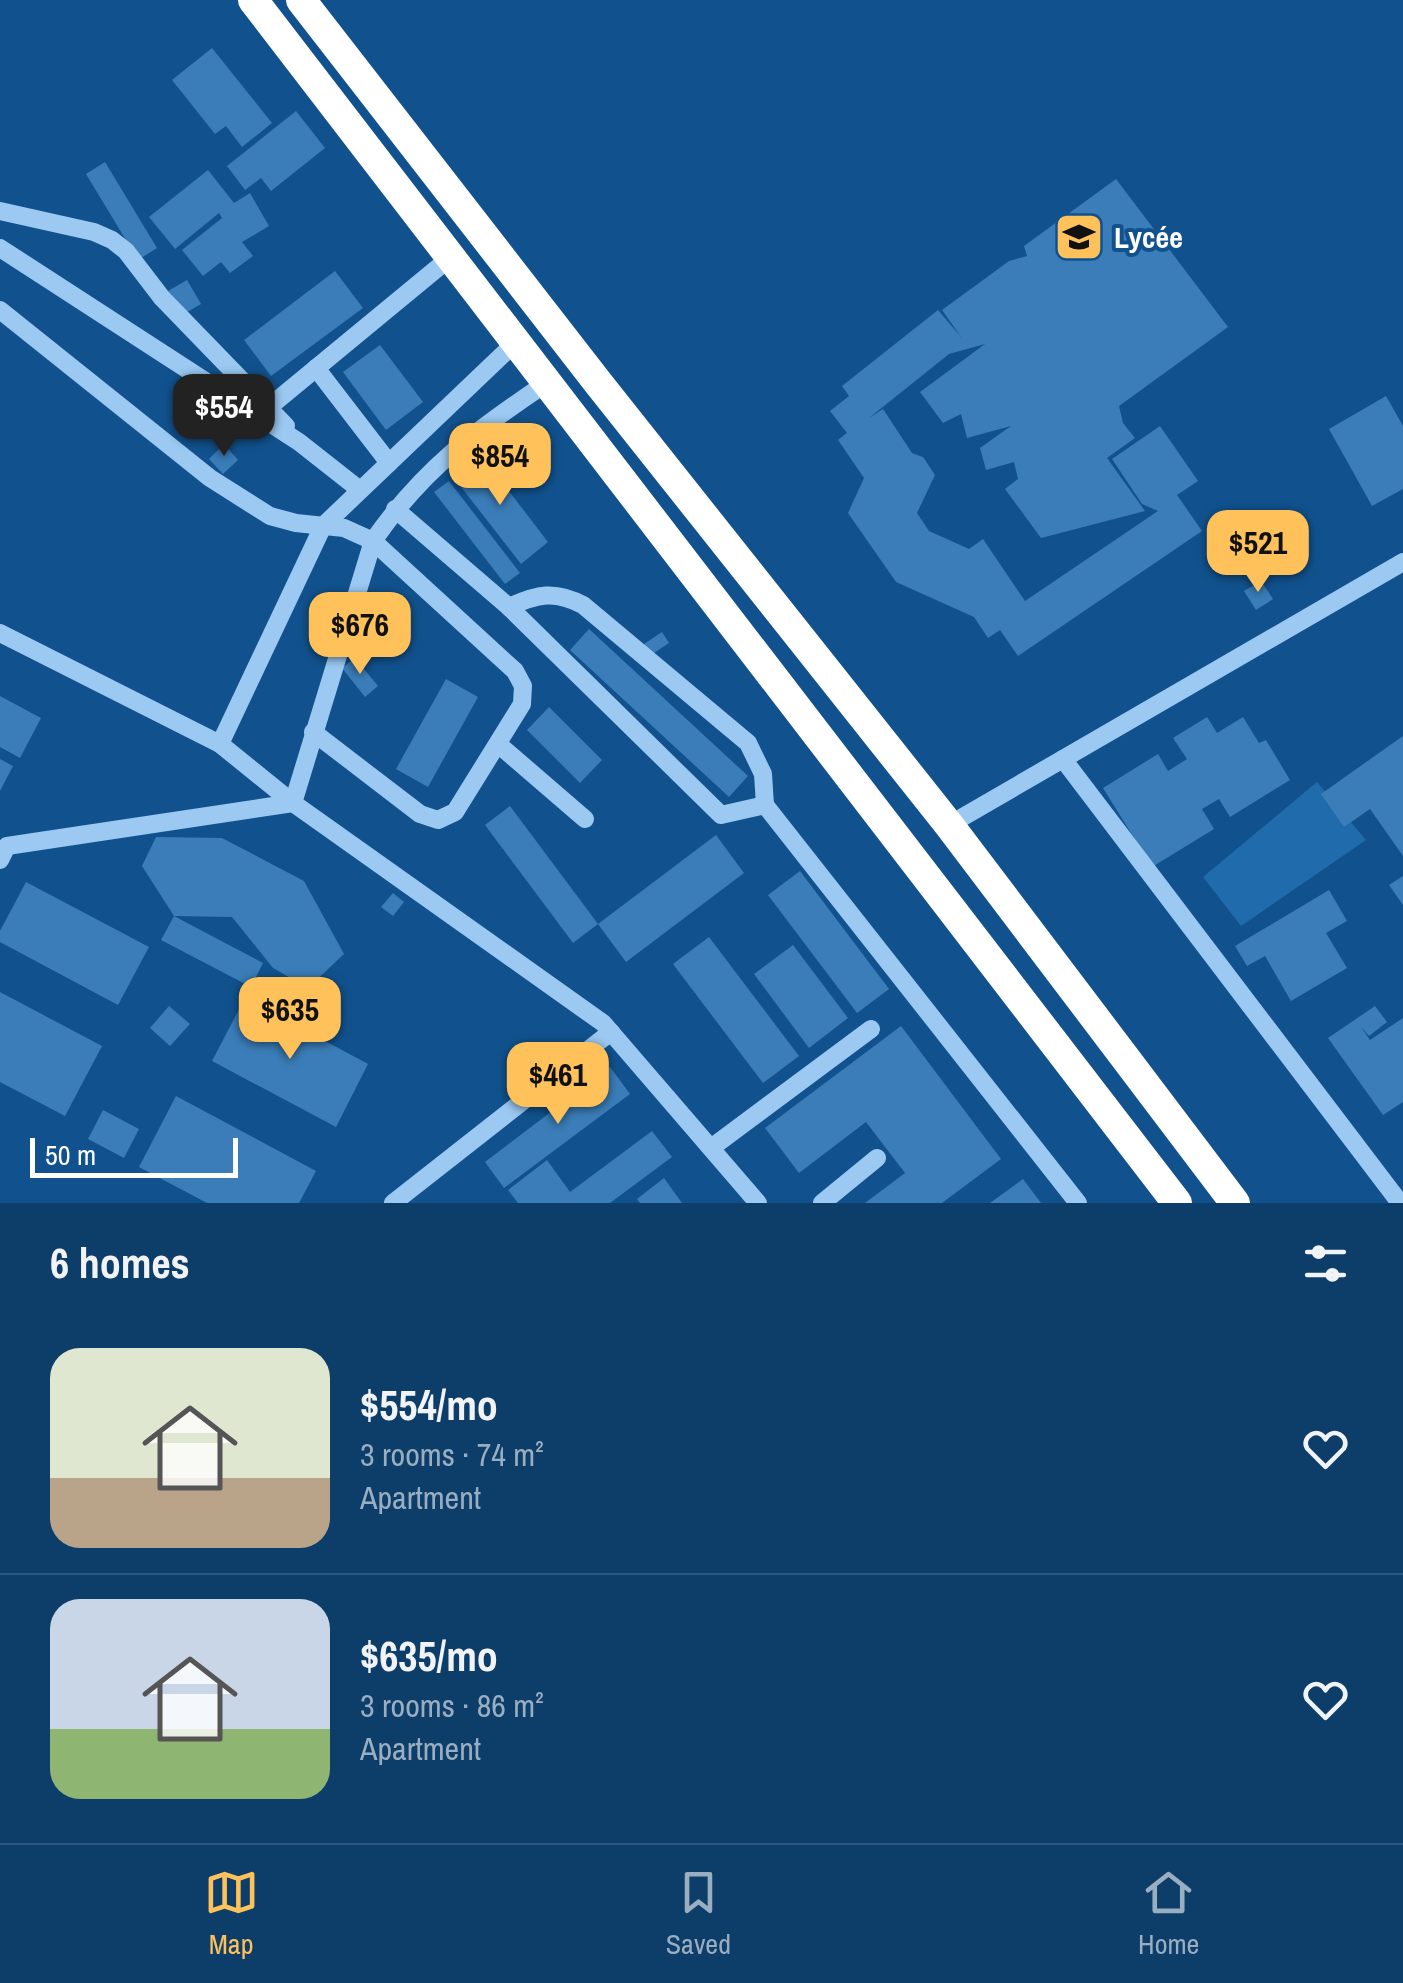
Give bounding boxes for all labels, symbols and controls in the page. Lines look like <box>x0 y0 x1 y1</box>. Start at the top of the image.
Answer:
school or university icon: Lycée <box>1053 211 1105 263</box>
place label: Lycée <box>1114 217 1183 257</box>
pin: $554 <box>165 374 283 459</box>
text: $554 <box>195 385 253 428</box>
pin: $854 <box>441 423 559 508</box>
text: $854 <box>471 434 529 477</box>
pin: $521 <box>1199 510 1317 595</box>
text: $521 <box>1229 521 1287 564</box>
pin: $676 <box>301 592 419 677</box>
text: $676 <box>331 603 389 646</box>
pin: $635 <box>231 977 349 1062</box>
text: $635 <box>261 988 319 1031</box>
pin: $461 <box>499 1042 617 1127</box>
text: $461 <box>529 1053 587 1096</box>
scale bar <box>30 1133 238 1178</box>
text: 50 m <box>45 1136 96 1174</box>
text: 6 homes <box>50 1235 190 1291</box>
icon: filters <box>1298 1236 1353 1291</box>
text: $554/mo <box>360 1377 498 1433</box>
icon: home <box>130 1388 250 1508</box>
icon: heart <box>1298 1421 1353 1476</box>
text: 3 rooms · 74 m² <box>360 1433 544 1476</box>
text: Apartment <box>360 1476 481 1519</box>
text: $635/mo <box>360 1628 498 1684</box>
icon: home <box>130 1639 250 1759</box>
icon: heart <box>1298 1672 1353 1727</box>
text: 3 rooms · 86 m² <box>360 1684 544 1727</box>
text: Apartment <box>360 1727 481 1770</box>
tab: Map <box>204 1865 259 1963</box>
tab: Saved <box>666 1865 731 1963</box>
tab: Home <box>1138 1865 1199 1963</box>

